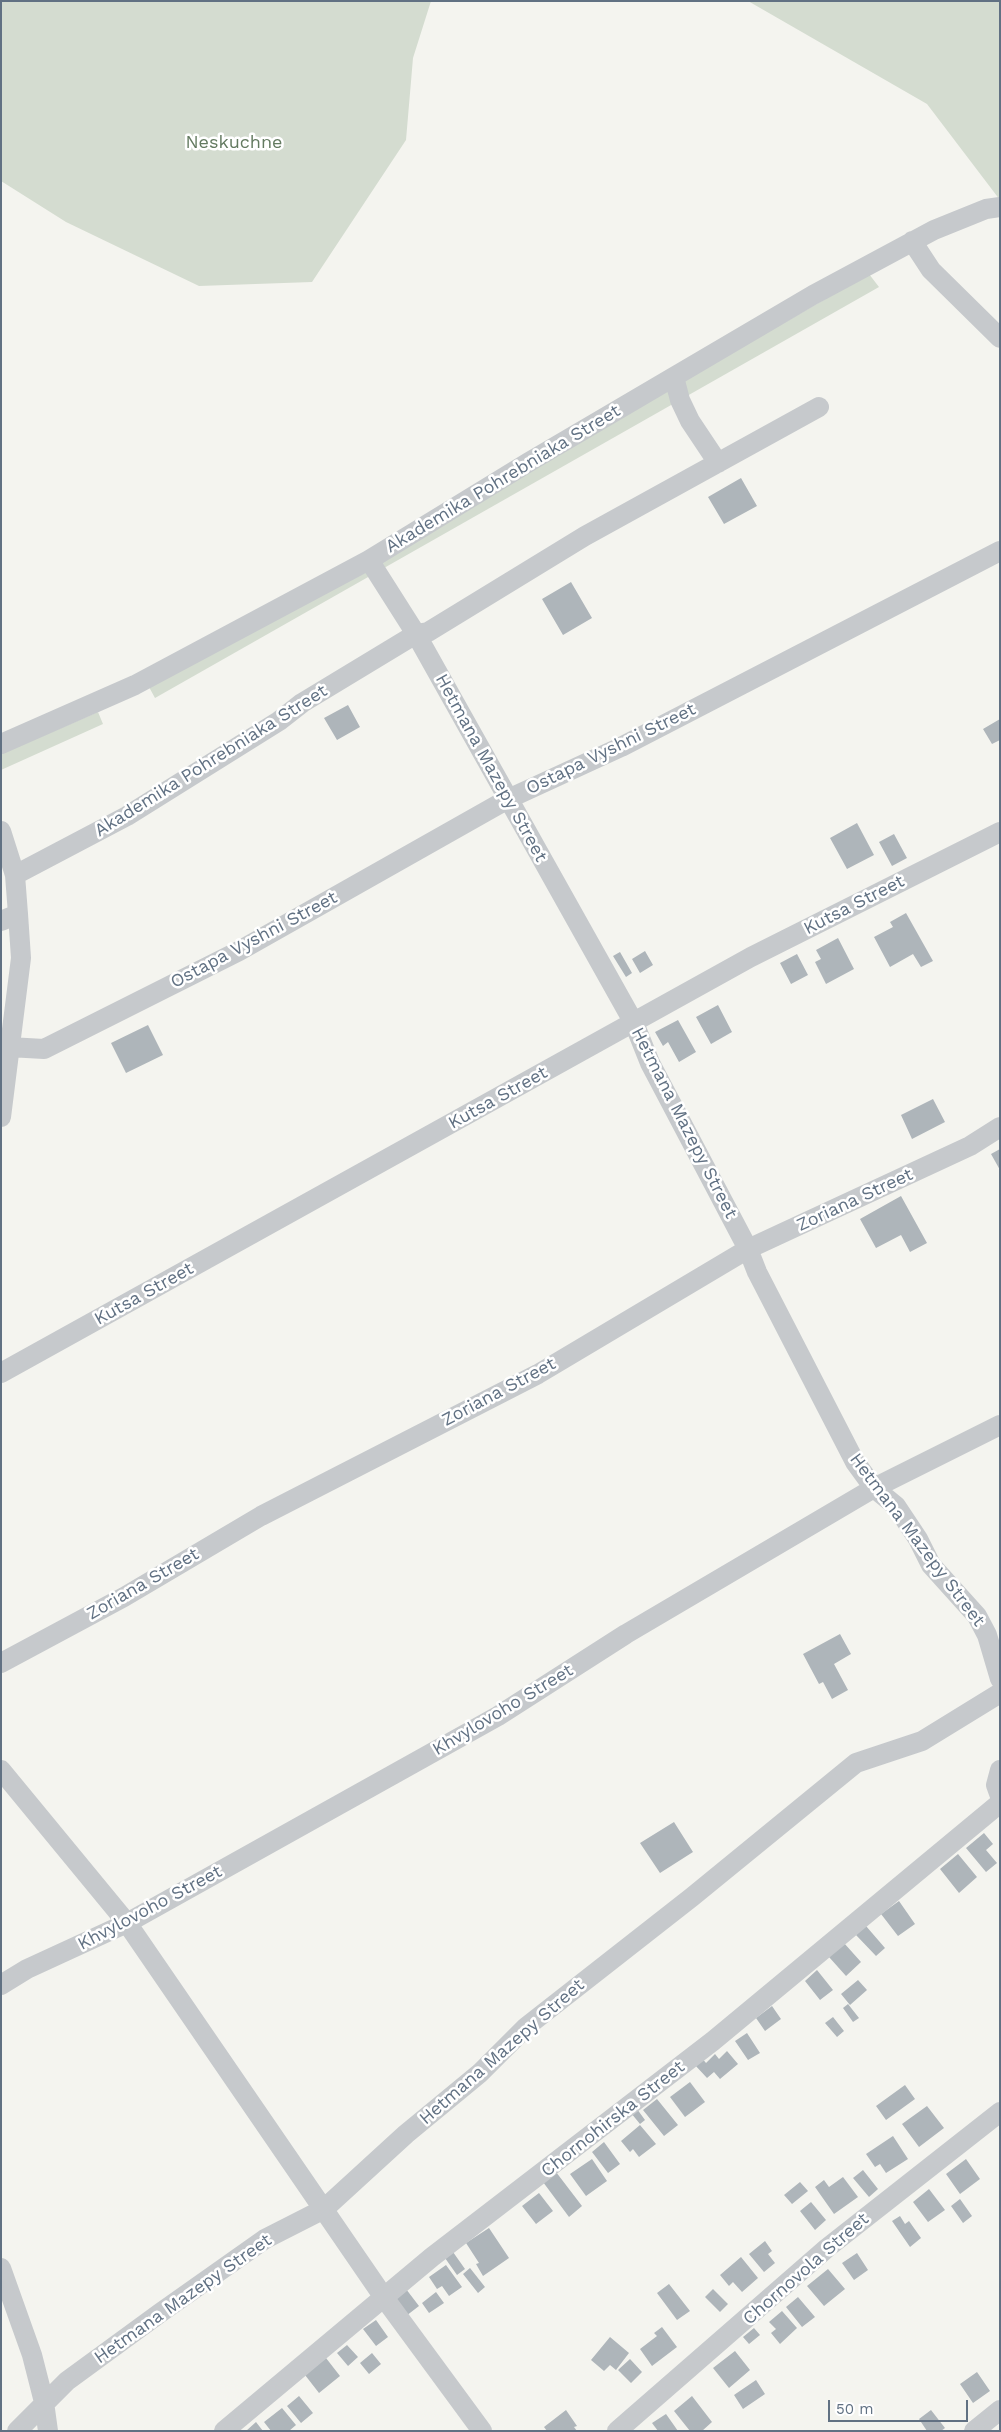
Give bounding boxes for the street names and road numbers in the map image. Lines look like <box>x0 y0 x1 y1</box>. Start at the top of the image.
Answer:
street label: Akademika Pohrebniaka Street <box>382 400 624 558</box>
street label: Hetmana Mazepy Street <box>430 670 552 866</box>
street label: Akademika Pohrebniaka Street <box>91 680 331 842</box>
street label: Ostapa Vyshni Street <box>523 699 699 799</box>
street label: Kutsa Street <box>800 870 908 940</box>
street label: Ostapa Vyshni Street <box>167 887 341 993</box>
street label: Hetmana Mazepy Street <box>626 1024 742 1222</box>
street label: Kutsa Street <box>445 1062 551 1134</box>
street label: Zoriana Street <box>793 1164 917 1236</box>
street label: Kutsa Street <box>91 1258 197 1330</box>
street label: Zoriana Street <box>438 1353 560 1431</box>
street label: Hetmana Mazepy Street <box>845 1449 989 1631</box>
street label: Zoriana Street <box>83 1543 203 1625</box>
street label: Khvylovoho Street <box>429 1660 577 1760</box>
street label: Khvylovoho Street <box>74 1861 226 1955</box>
street label: Hetmana Mazepy Street <box>415 1974 589 2130</box>
street label: Chornohirska Street <box>537 2056 689 2182</box>
street label: Chornovola Street <box>739 2208 873 2330</box>
street label: Hetmana Mazepy Street <box>90 2230 276 2368</box>

